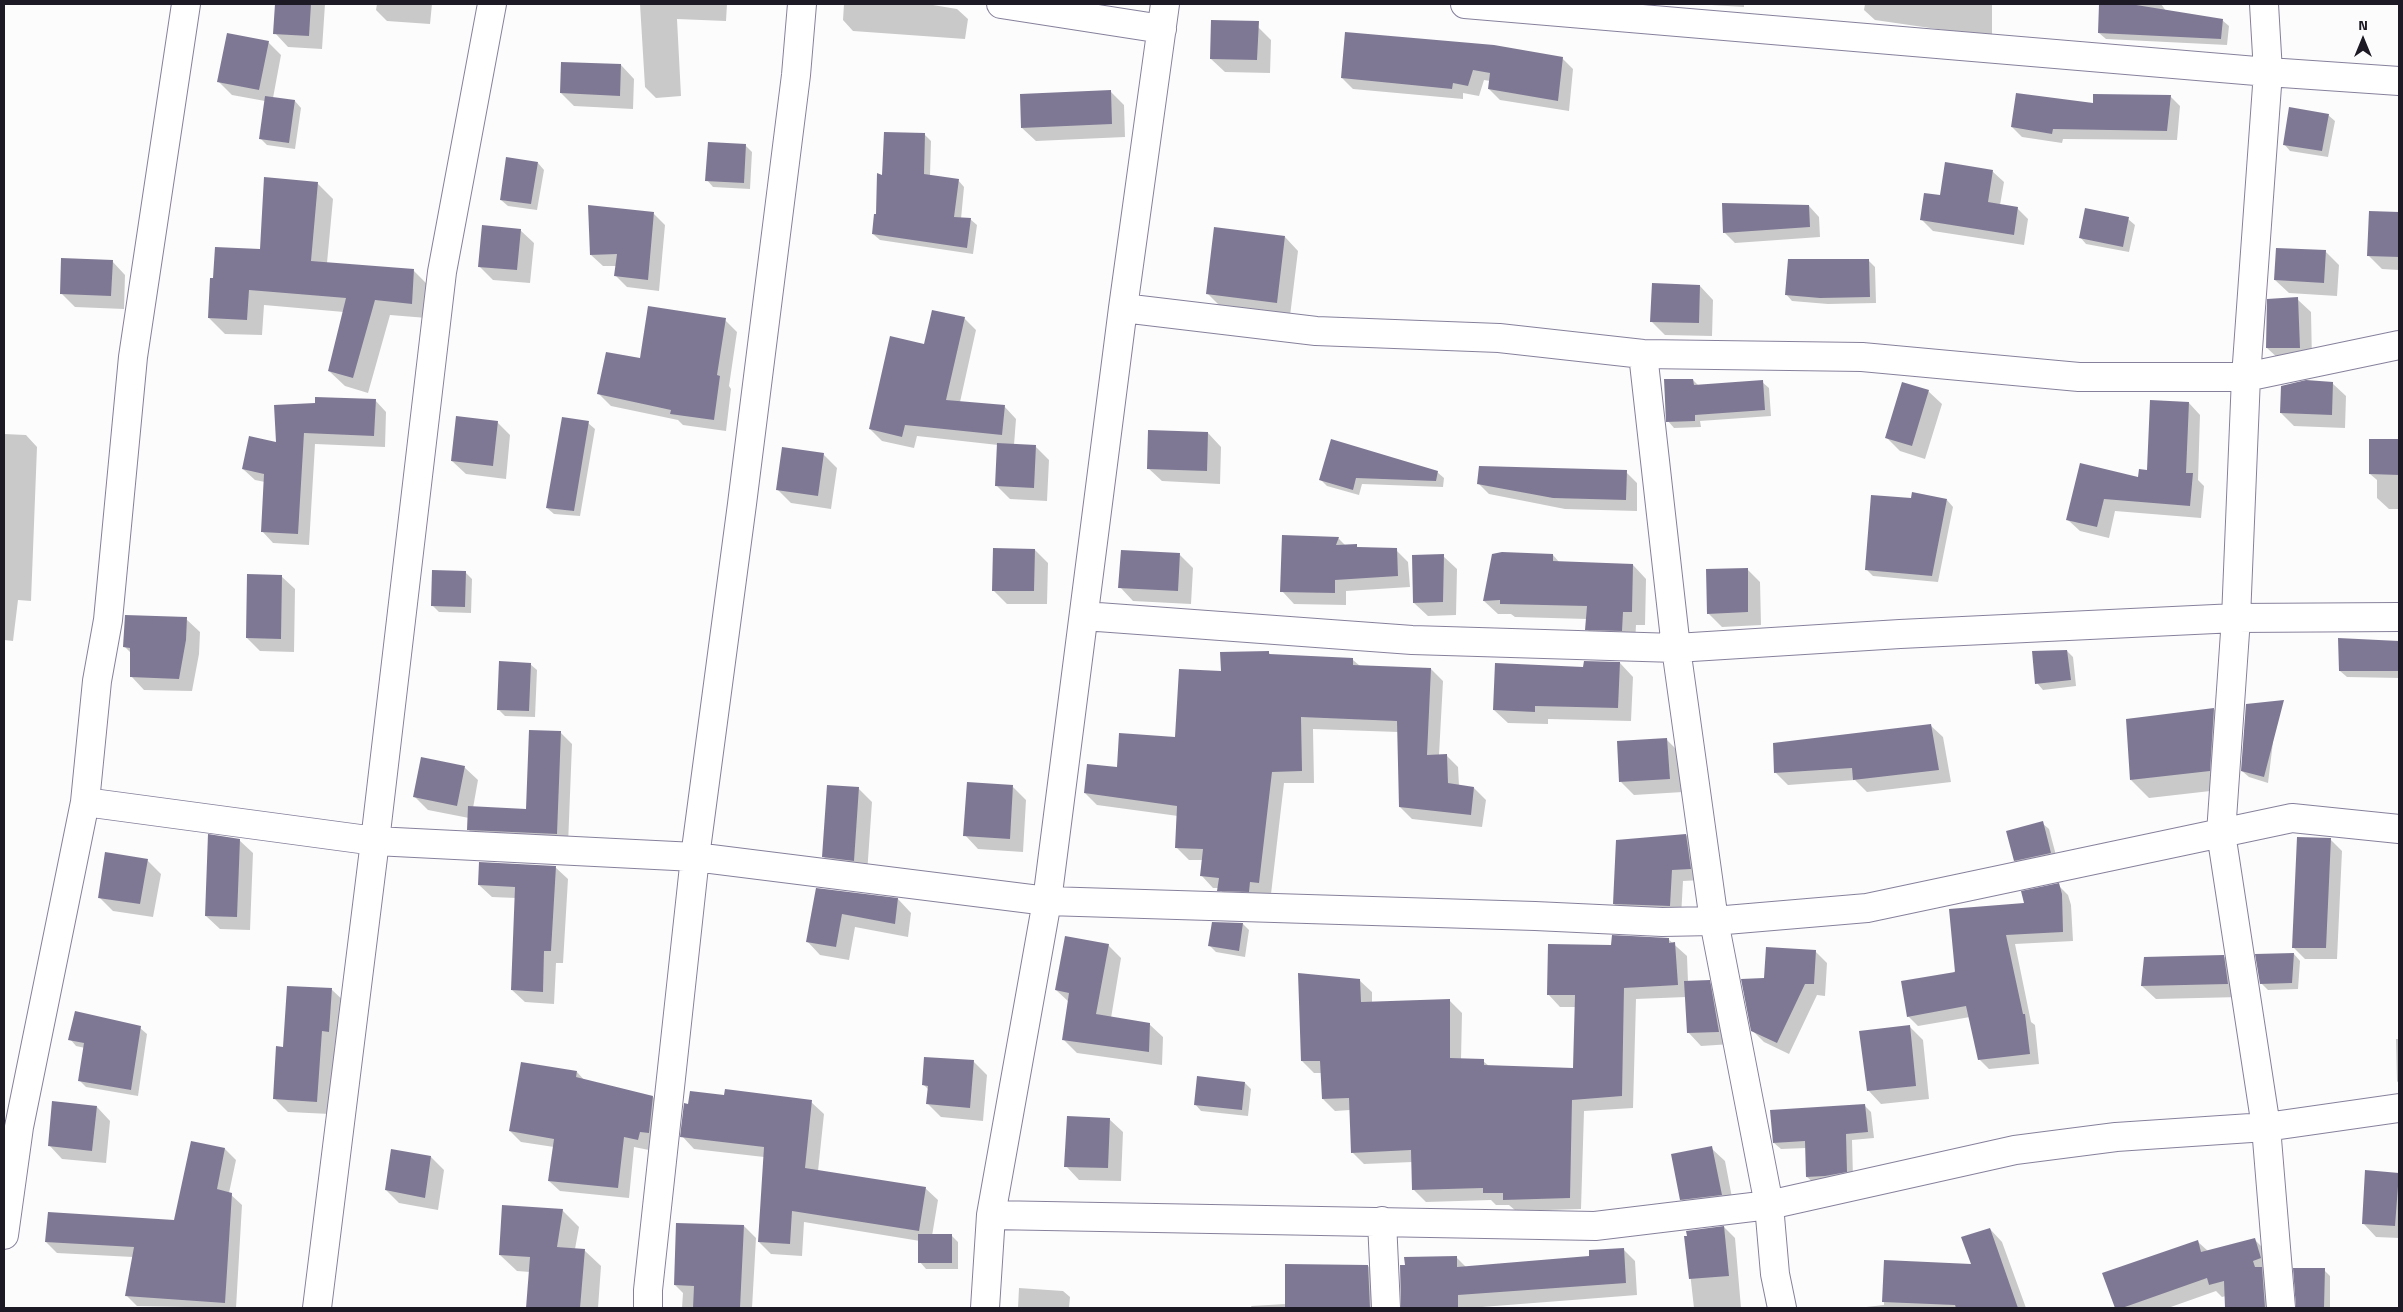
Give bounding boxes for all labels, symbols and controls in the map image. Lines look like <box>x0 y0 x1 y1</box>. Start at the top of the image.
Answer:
text: N <box>2358 14 2368 35</box>
north arrow <box>2338 15 2388 65</box>

